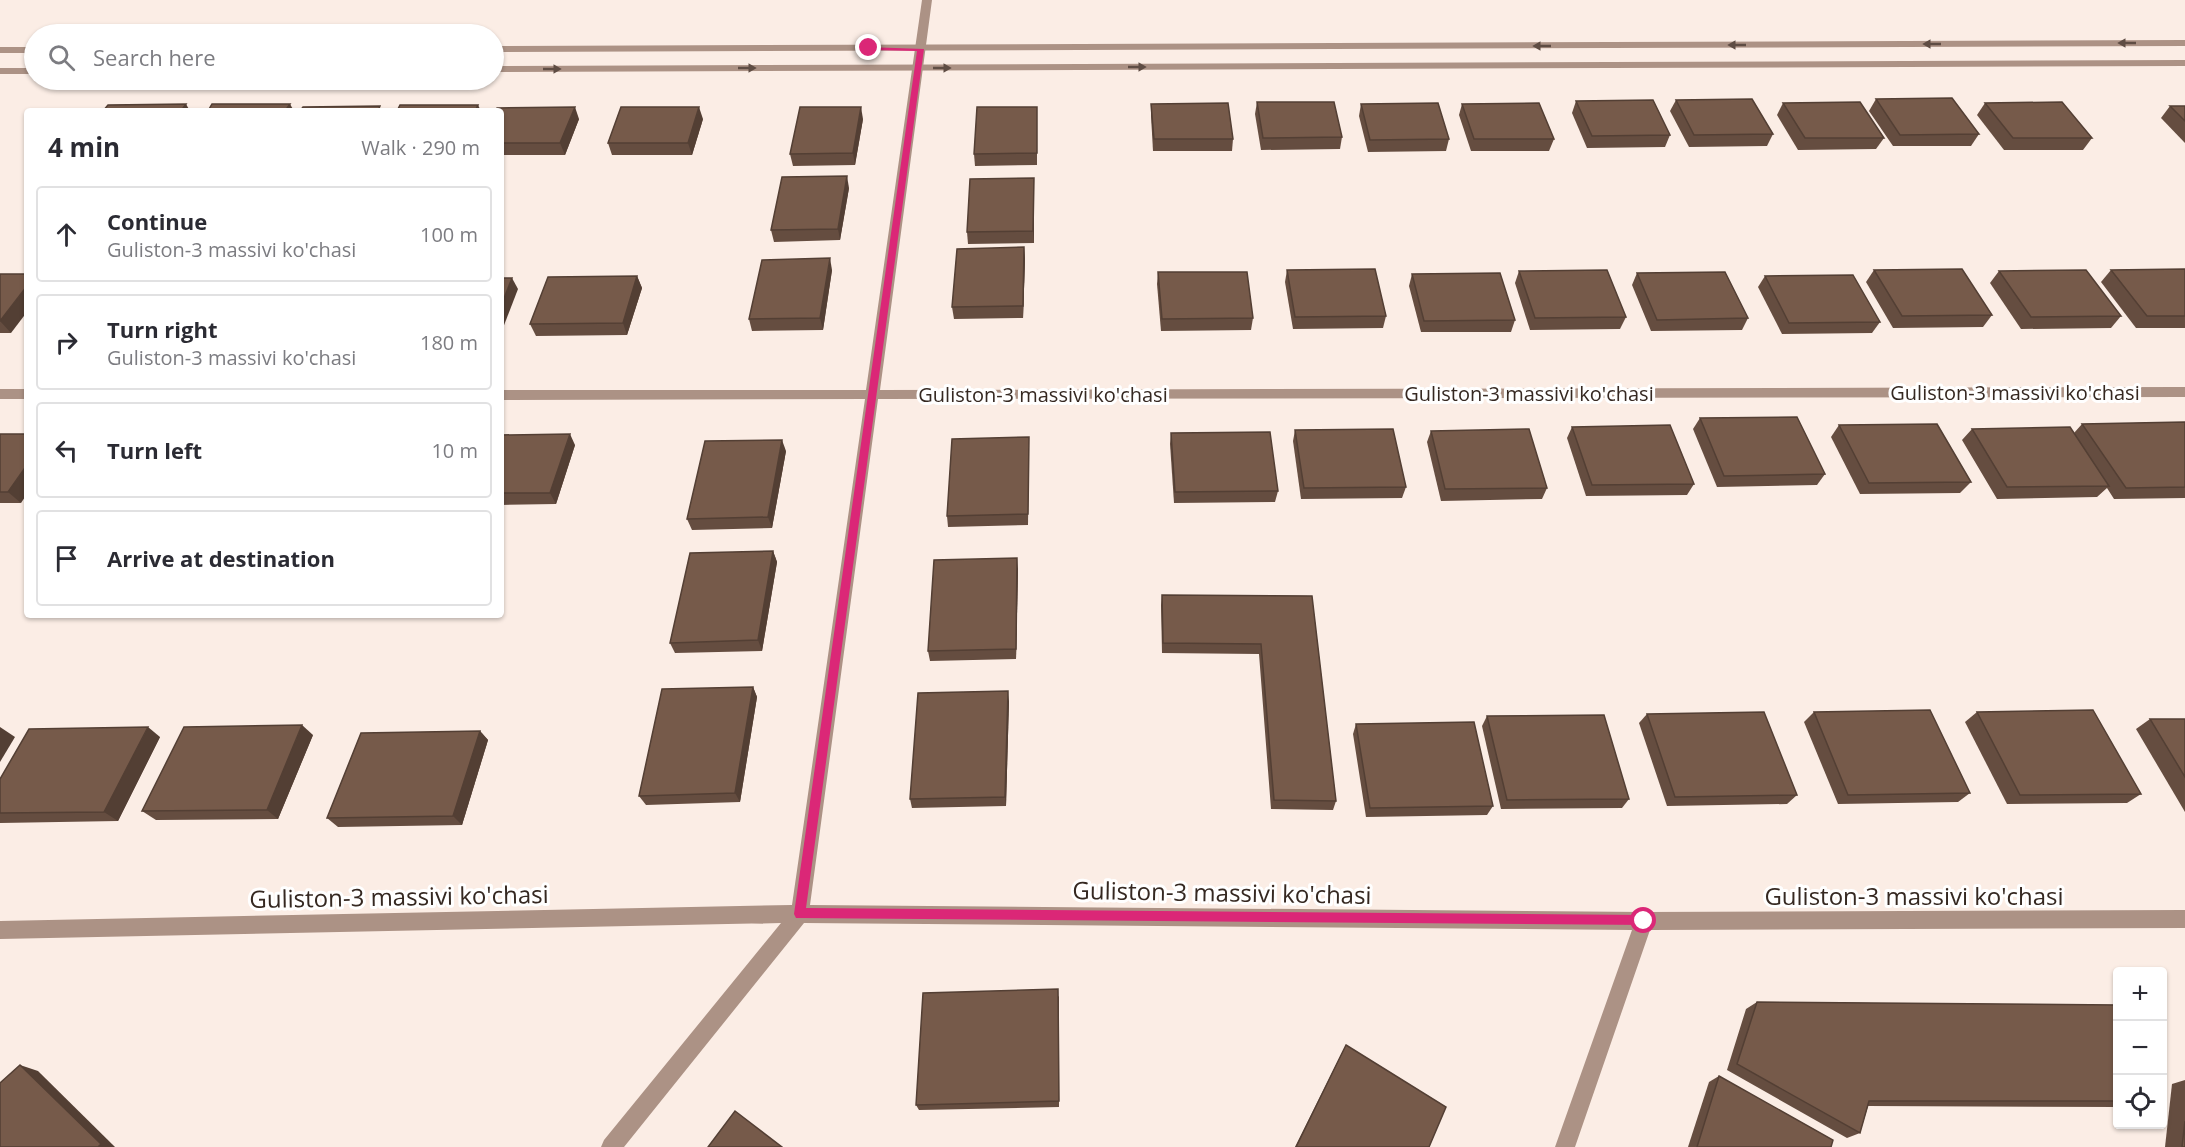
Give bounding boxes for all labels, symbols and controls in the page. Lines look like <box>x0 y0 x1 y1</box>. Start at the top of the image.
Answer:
search box <box>24 24 504 90</box>
route end <box>855 34 881 60</box>
one-way arrow <box>2117 38 2136 48</box>
one-way arrow <box>1922 39 1941 49</box>
one-way arrow <box>1727 40 1746 50</box>
icon: search <box>45 41 78 74</box>
one-way arrow <box>1532 41 1551 51</box>
text: Search here <box>93 42 216 72</box>
one-way arrow <box>1127 62 1146 72</box>
one-way arrow <box>737 63 756 73</box>
one-way arrow <box>932 63 951 73</box>
one-way arrow <box>542 64 561 74</box>
text: 4 min <box>48 129 120 165</box>
text: Walk · 290 m <box>361 134 480 161</box>
text: Continue <box>107 206 207 236</box>
icon: ahead <box>50 218 83 251</box>
text: 100 m <box>420 221 478 248</box>
text: Guliston-3 massivi ko'chasi <box>107 236 356 263</box>
text: Turn right <box>107 314 218 344</box>
icon: right <box>50 326 83 359</box>
text: 180 m <box>420 329 478 356</box>
text: Guliston-3 massivi ko'chasi <box>107 344 356 371</box>
street label: Guliston-3 massivi ko'chasi <box>1890 379 2140 406</box>
street label: Guliston-3 massivi ko'chasi <box>1404 380 1654 407</box>
street label: Guliston-3 massivi ko'chasi <box>918 381 1168 408</box>
icon: left <box>50 434 83 467</box>
text: Turn left <box>107 435 202 465</box>
text: 10 m <box>431 437 478 464</box>
icon: arrive <box>50 542 83 575</box>
text: Arrive at destination <box>107 543 335 573</box>
street label: Guliston-3 massivi ko'chasi <box>1072 873 1372 911</box>
street label: Guliston-3 massivi ko'chasi <box>249 877 549 915</box>
street label: Guliston-3 massivi ko'chasi <box>1764 879 2064 912</box>
route start <box>1630 907 1656 933</box>
map controls <box>2113 967 2167 1129</box>
button: + <box>2113 967 2167 1021</box>
button: − <box>2113 1021 2167 1075</box>
button: locate <box>2113 1075 2167 1129</box>

